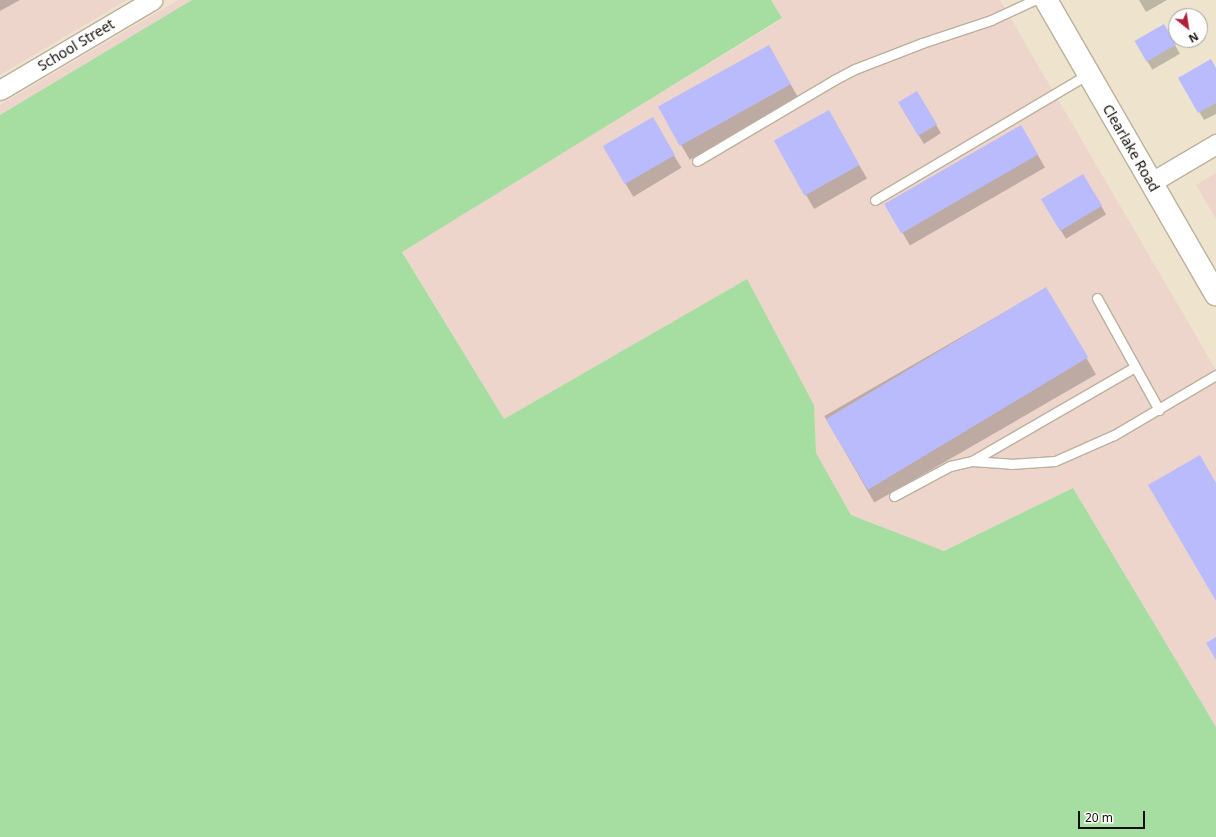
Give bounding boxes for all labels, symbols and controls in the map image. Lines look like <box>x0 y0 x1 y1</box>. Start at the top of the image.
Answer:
north arrow <box>1168 8 1208 48</box>
street label: School Street <box>35 16 117 74</box>
text: N <box>1186 29 1201 47</box>
street label: Clearlake Road <box>1099 101 1163 195</box>
scale bar <box>1080 803 1147 829</box>
text: 20 m <box>1085 809 1113 826</box>

